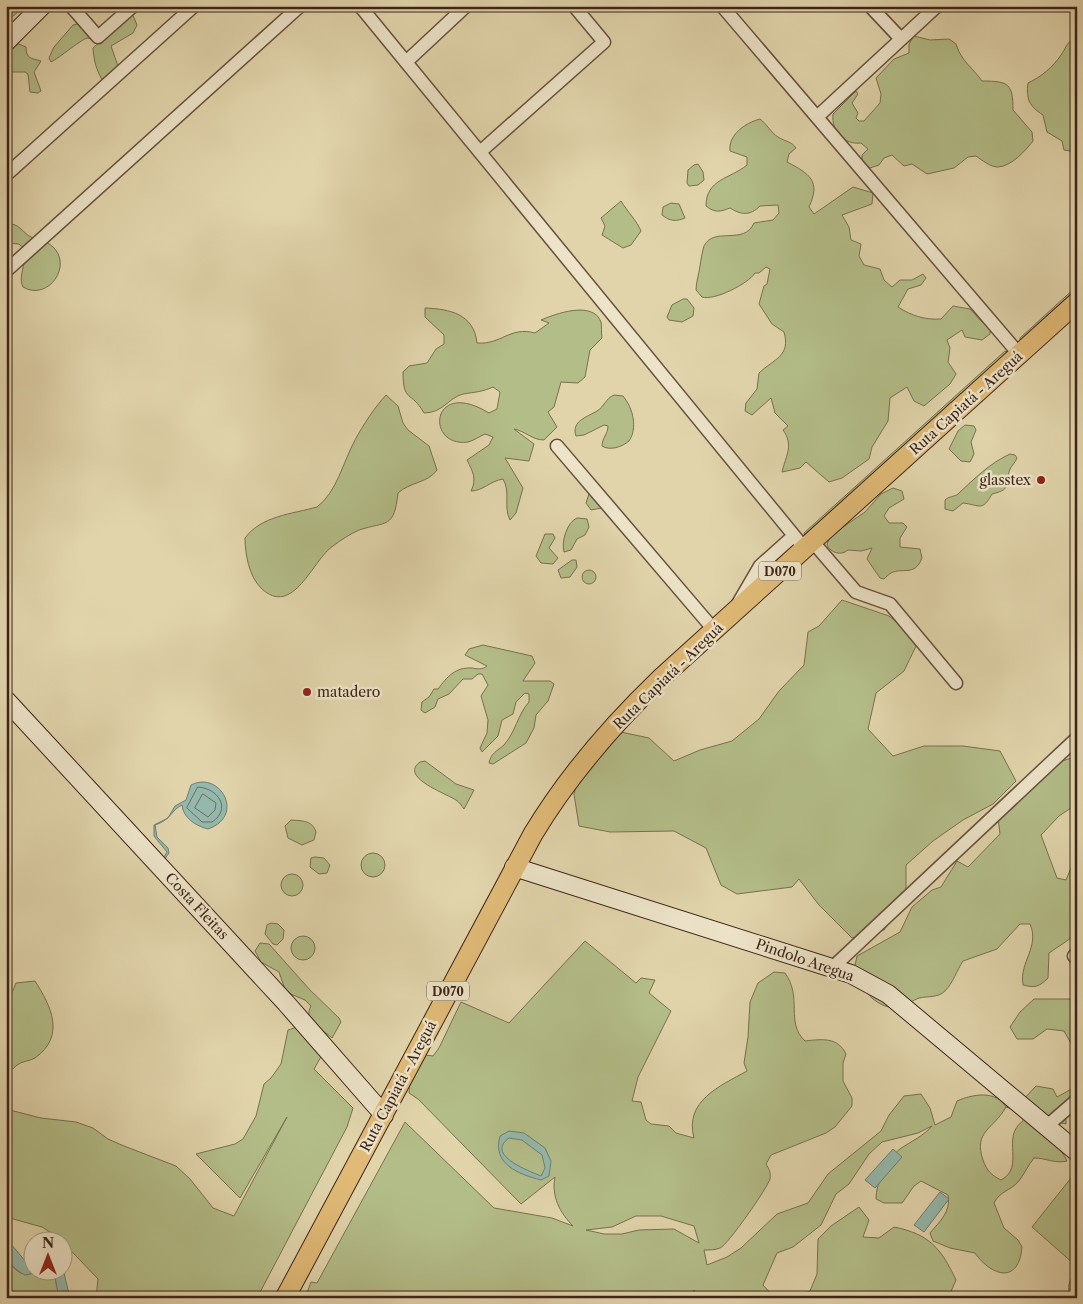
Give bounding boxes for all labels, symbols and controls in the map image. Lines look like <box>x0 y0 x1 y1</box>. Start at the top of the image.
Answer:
street label: Ruta Capiatá - Areguá <box>906 347 1027 459</box>
place label: glasstex <box>980 471 1032 489</box>
marker: glasstex <box>1035 474 1047 486</box>
road number: D070 <box>759 562 801 580</box>
street label: Ruta Capiatá - Areguá <box>609 618 727 733</box>
place label: matadero <box>317 683 380 701</box>
marker: matadero <box>301 686 313 698</box>
street label: Costa Fleitas <box>161 869 233 943</box>
street label: Pindolo Aregua <box>754 935 857 985</box>
road number: D070 <box>427 981 469 1000</box>
street label: Ruta Capiatá - Areguá <box>356 1017 441 1155</box>
north arrow <box>22 1232 72 1282</box>
text: N <box>42 1234 54 1252</box>

